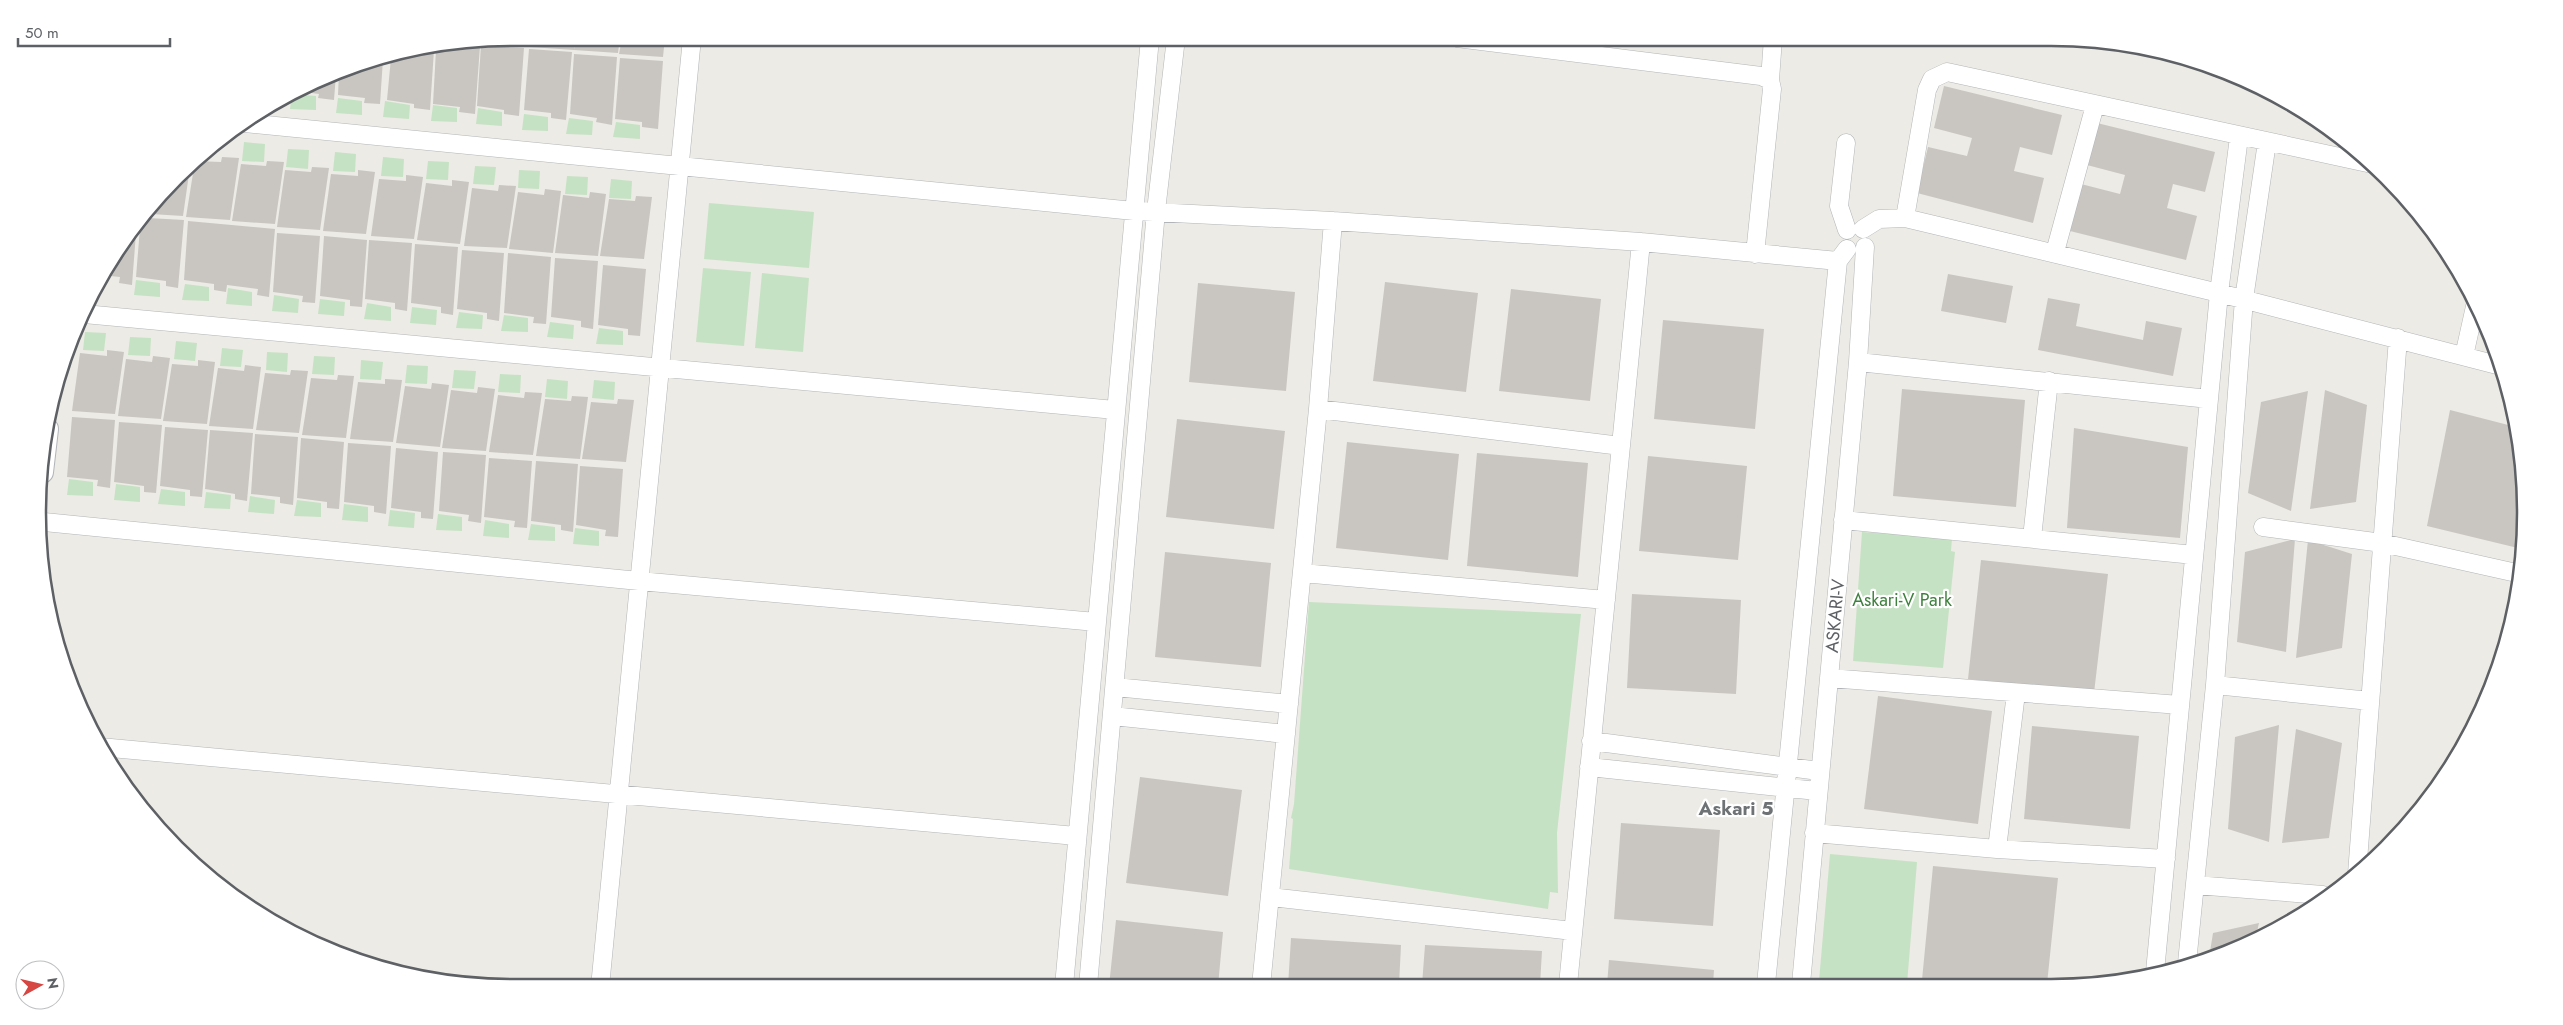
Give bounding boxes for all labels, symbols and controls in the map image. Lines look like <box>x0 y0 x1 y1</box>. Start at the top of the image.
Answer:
scale bar <box>18 15 170 47</box>
text: 50 m <box>25 22 59 44</box>
street label: ASKARI-V <box>1819 578 1851 654</box>
park label: Askari-V Park <box>1852 587 1952 613</box>
district label: Askari 5 <box>1698 795 1773 822</box>
north arrow <box>15 960 65 1010</box>
text: N <box>42 976 64 990</box>

